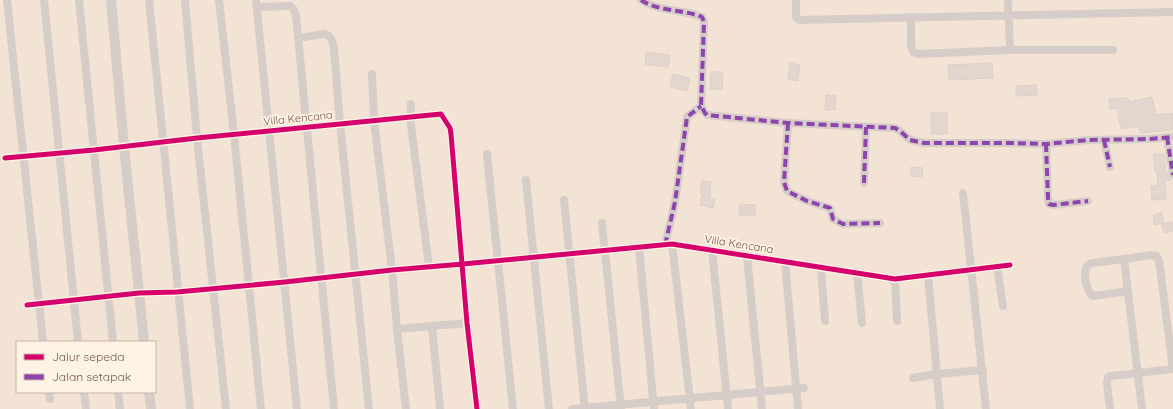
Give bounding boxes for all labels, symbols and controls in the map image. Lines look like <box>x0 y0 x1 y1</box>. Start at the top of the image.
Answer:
street label: Villa Kencana <box>263 107 333 129</box>
street label: Villa Kencana <box>704 232 774 256</box>
legend <box>16 341 156 393</box>
text: Jalur sepeda <box>52 349 125 364</box>
text: Jalan setapak <box>52 369 131 384</box>

